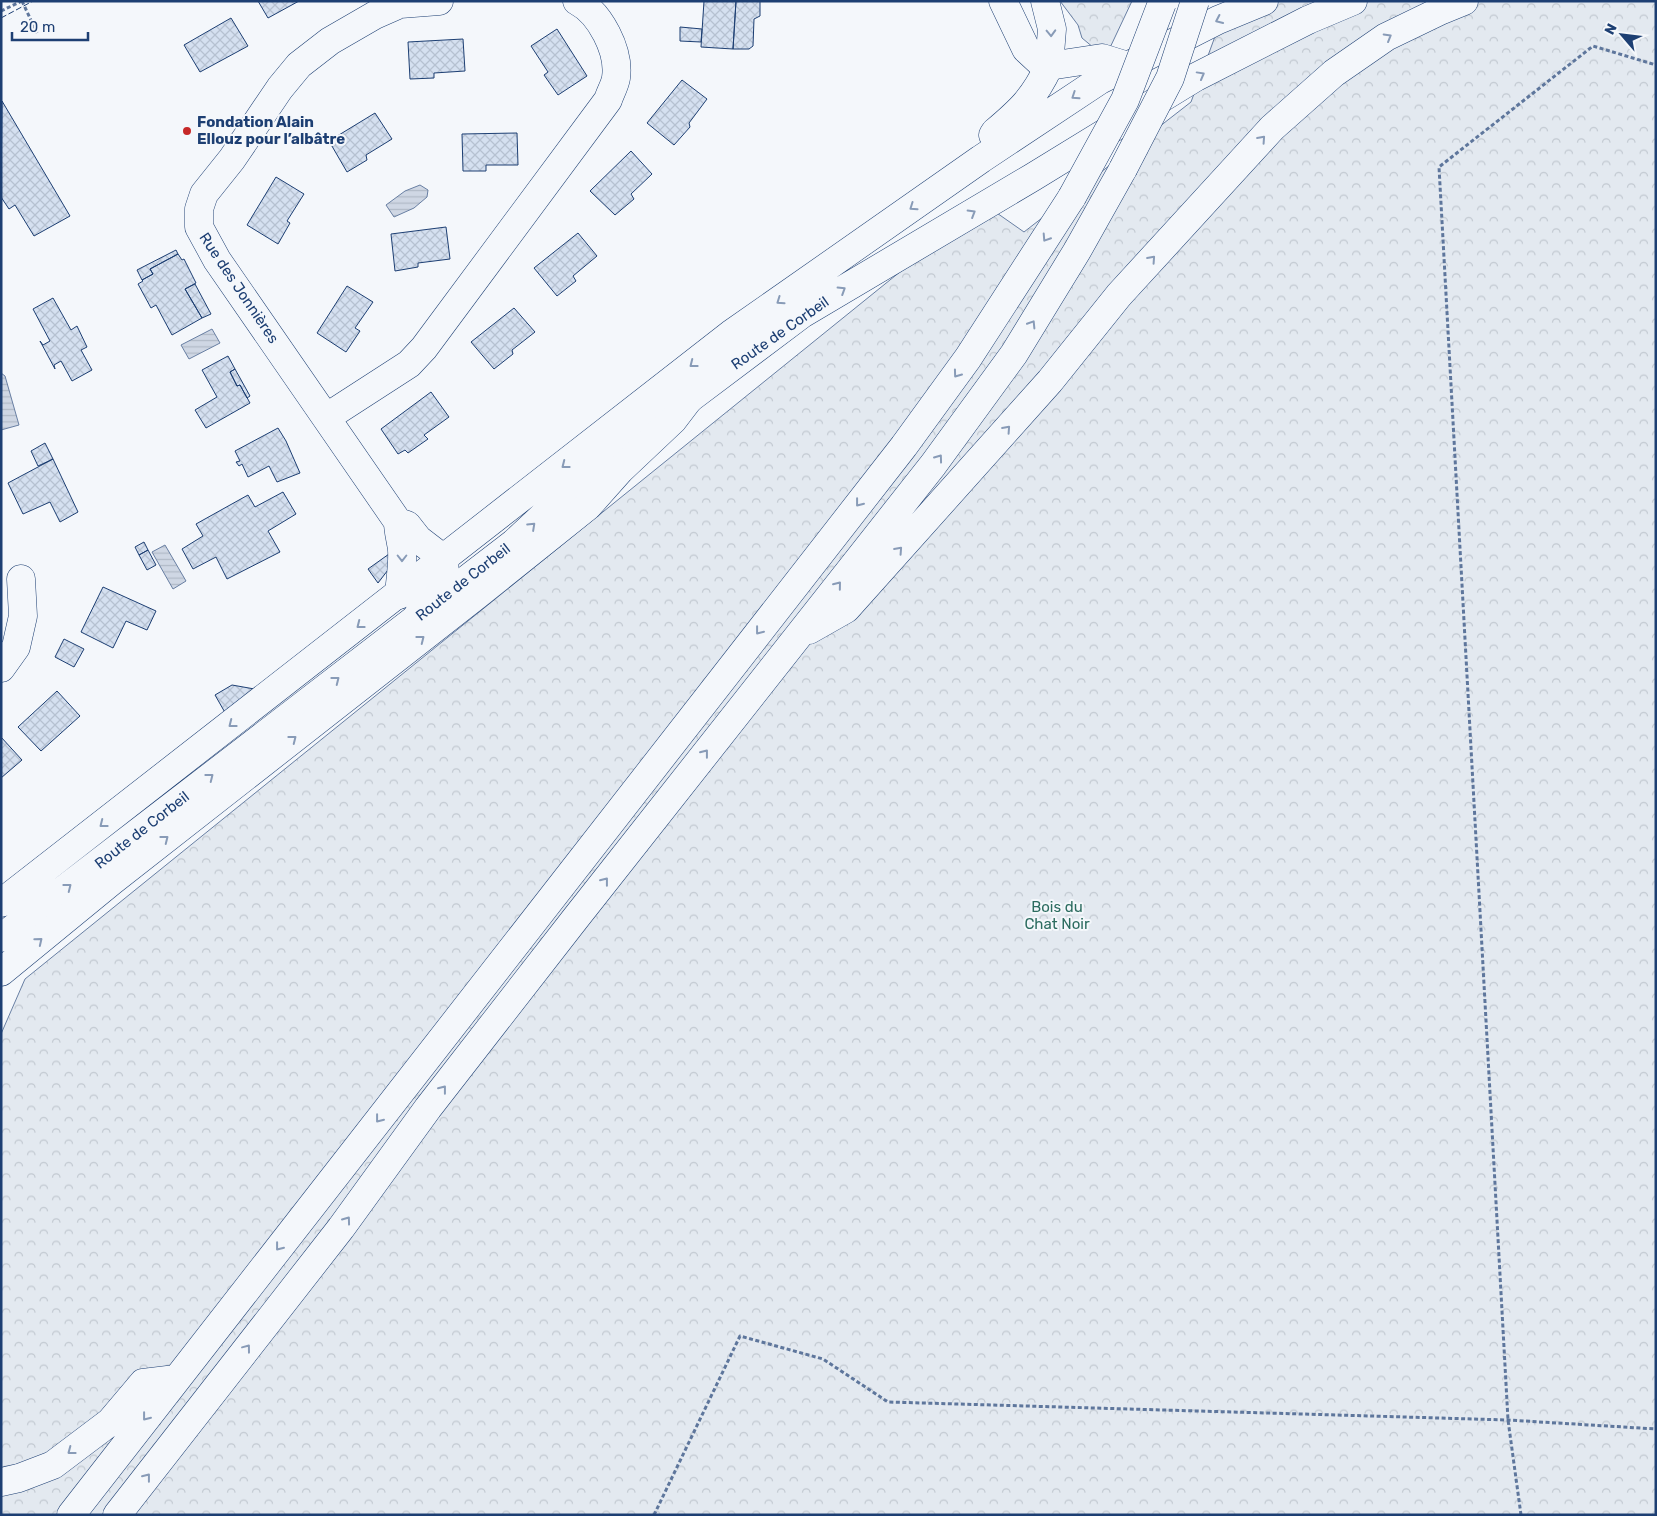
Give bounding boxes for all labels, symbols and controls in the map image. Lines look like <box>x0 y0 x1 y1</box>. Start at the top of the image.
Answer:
scale bar <box>12 10 89 42</box>
north arrow <box>1597 10 1647 60</box>
one-way arrow <box>1215 14 1224 25</box>
text: 20 m <box>20 18 55 36</box>
text: N <box>1601 21 1621 38</box>
one-way arrow <box>1046 30 1056 38</box>
one-way arrow <box>1382 33 1391 43</box>
one-way arrow <box>1195 71 1204 81</box>
one-way arrow <box>1072 90 1081 100</box>
place label: Fondation Alain Ellouz pour l’albâtre <box>197 113 345 148</box>
marker: Fondation Alain Ellouz pour l’albâtre <box>181 125 193 137</box>
one-way arrow <box>1256 136 1265 145</box>
one-way arrow <box>909 201 919 210</box>
one-way arrow <box>966 210 975 220</box>
street label: Rue des Jonnières <box>195 229 283 347</box>
one-way arrow <box>1042 232 1052 241</box>
one-way arrow <box>1146 255 1155 264</box>
one-way arrow <box>837 286 846 296</box>
street label: Route de Corbeil <box>728 293 832 373</box>
one-way arrow <box>776 295 786 304</box>
one-way arrow <box>1025 321 1035 330</box>
one-way arrow <box>690 359 699 367</box>
one-way arrow <box>954 368 962 377</box>
one-way arrow <box>1002 425 1011 434</box>
one-way arrow <box>933 454 942 463</box>
one-way arrow <box>562 459 571 467</box>
one-way arrow <box>855 498 864 507</box>
one-way arrow <box>527 523 536 532</box>
street label: Route de Corbeil <box>412 539 514 625</box>
one-way arrow <box>893 546 902 555</box>
one-way arrow <box>397 555 407 563</box>
one-way arrow <box>832 582 840 591</box>
one-way arrow <box>357 619 366 627</box>
one-way arrow <box>756 625 764 634</box>
one-way arrow <box>416 636 425 645</box>
one-way arrow <box>330 677 340 686</box>
one-way arrow <box>228 719 237 728</box>
one-way arrow <box>288 736 297 745</box>
one-way arrow <box>700 750 708 759</box>
one-way arrow <box>204 774 214 783</box>
street label: Route de Corbeil <box>91 787 193 873</box>
one-way arrow <box>100 818 109 826</box>
one-way arrow <box>160 836 169 845</box>
one-way arrow <box>599 877 608 886</box>
one-way arrow <box>62 884 71 893</box>
park label: Bois du Chat Noir <box>1024 898 1090 933</box>
one-way arrow <box>33 938 42 946</box>
one-way arrow <box>437 1086 445 1095</box>
one-way arrow <box>376 1113 384 1122</box>
one-way arrow <box>341 1216 350 1226</box>
one-way arrow <box>276 1241 284 1250</box>
one-way arrow <box>241 1344 250 1354</box>
one-way arrow <box>144 1411 152 1420</box>
one-way arrow <box>68 1446 77 1454</box>
one-way arrow <box>141 1473 150 1482</box>

